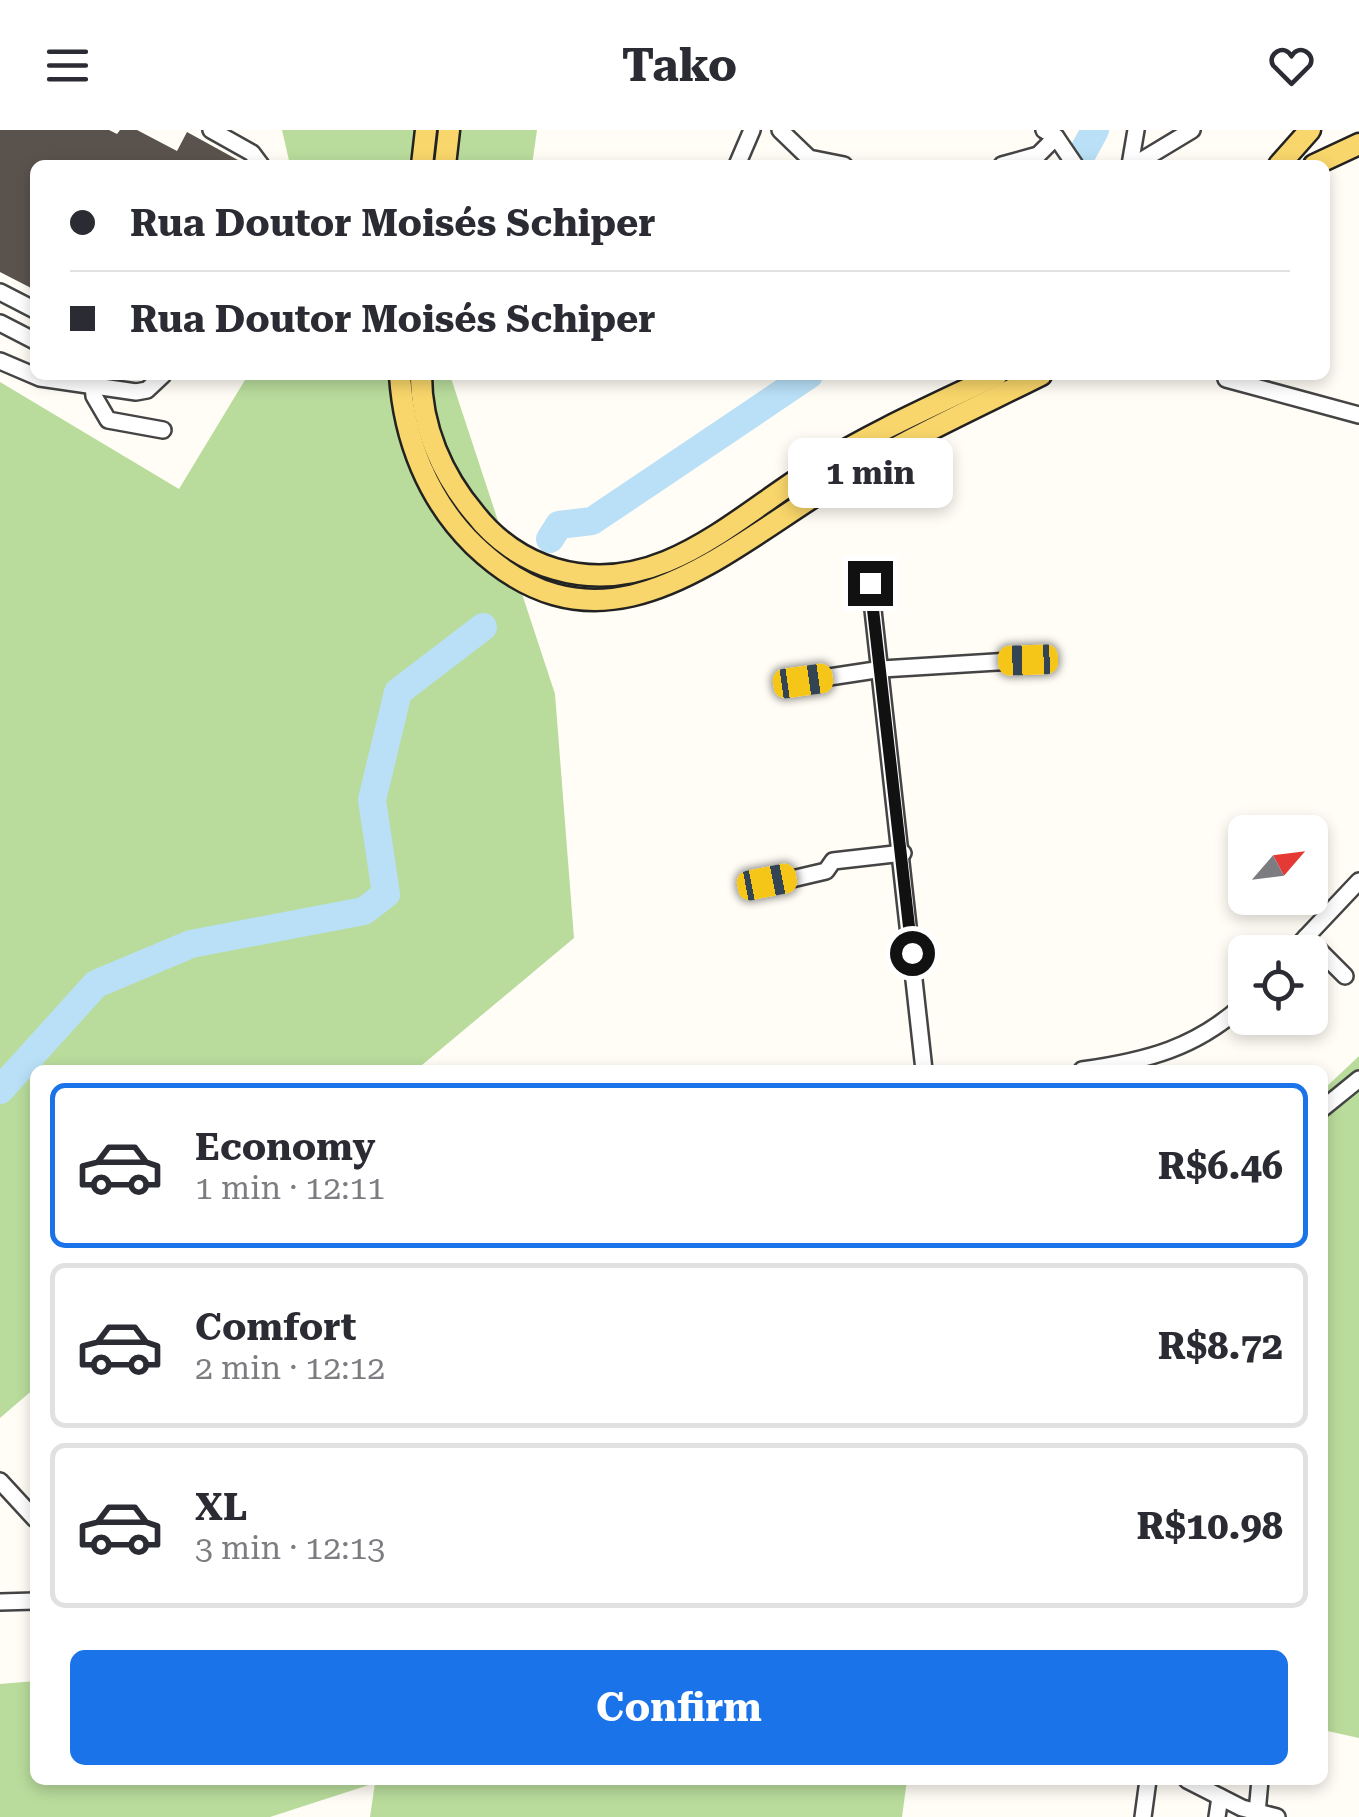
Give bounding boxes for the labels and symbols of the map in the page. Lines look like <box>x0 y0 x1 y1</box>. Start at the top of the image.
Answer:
callout: 1 min <box>788 438 952 508</box>
route end <box>848 561 893 606</box>
car <box>997 644 1059 676</box>
car <box>771 662 835 700</box>
north arrow <box>1228 815 1328 915</box>
car <box>735 862 799 902</box>
route start <box>890 931 935 976</box>

